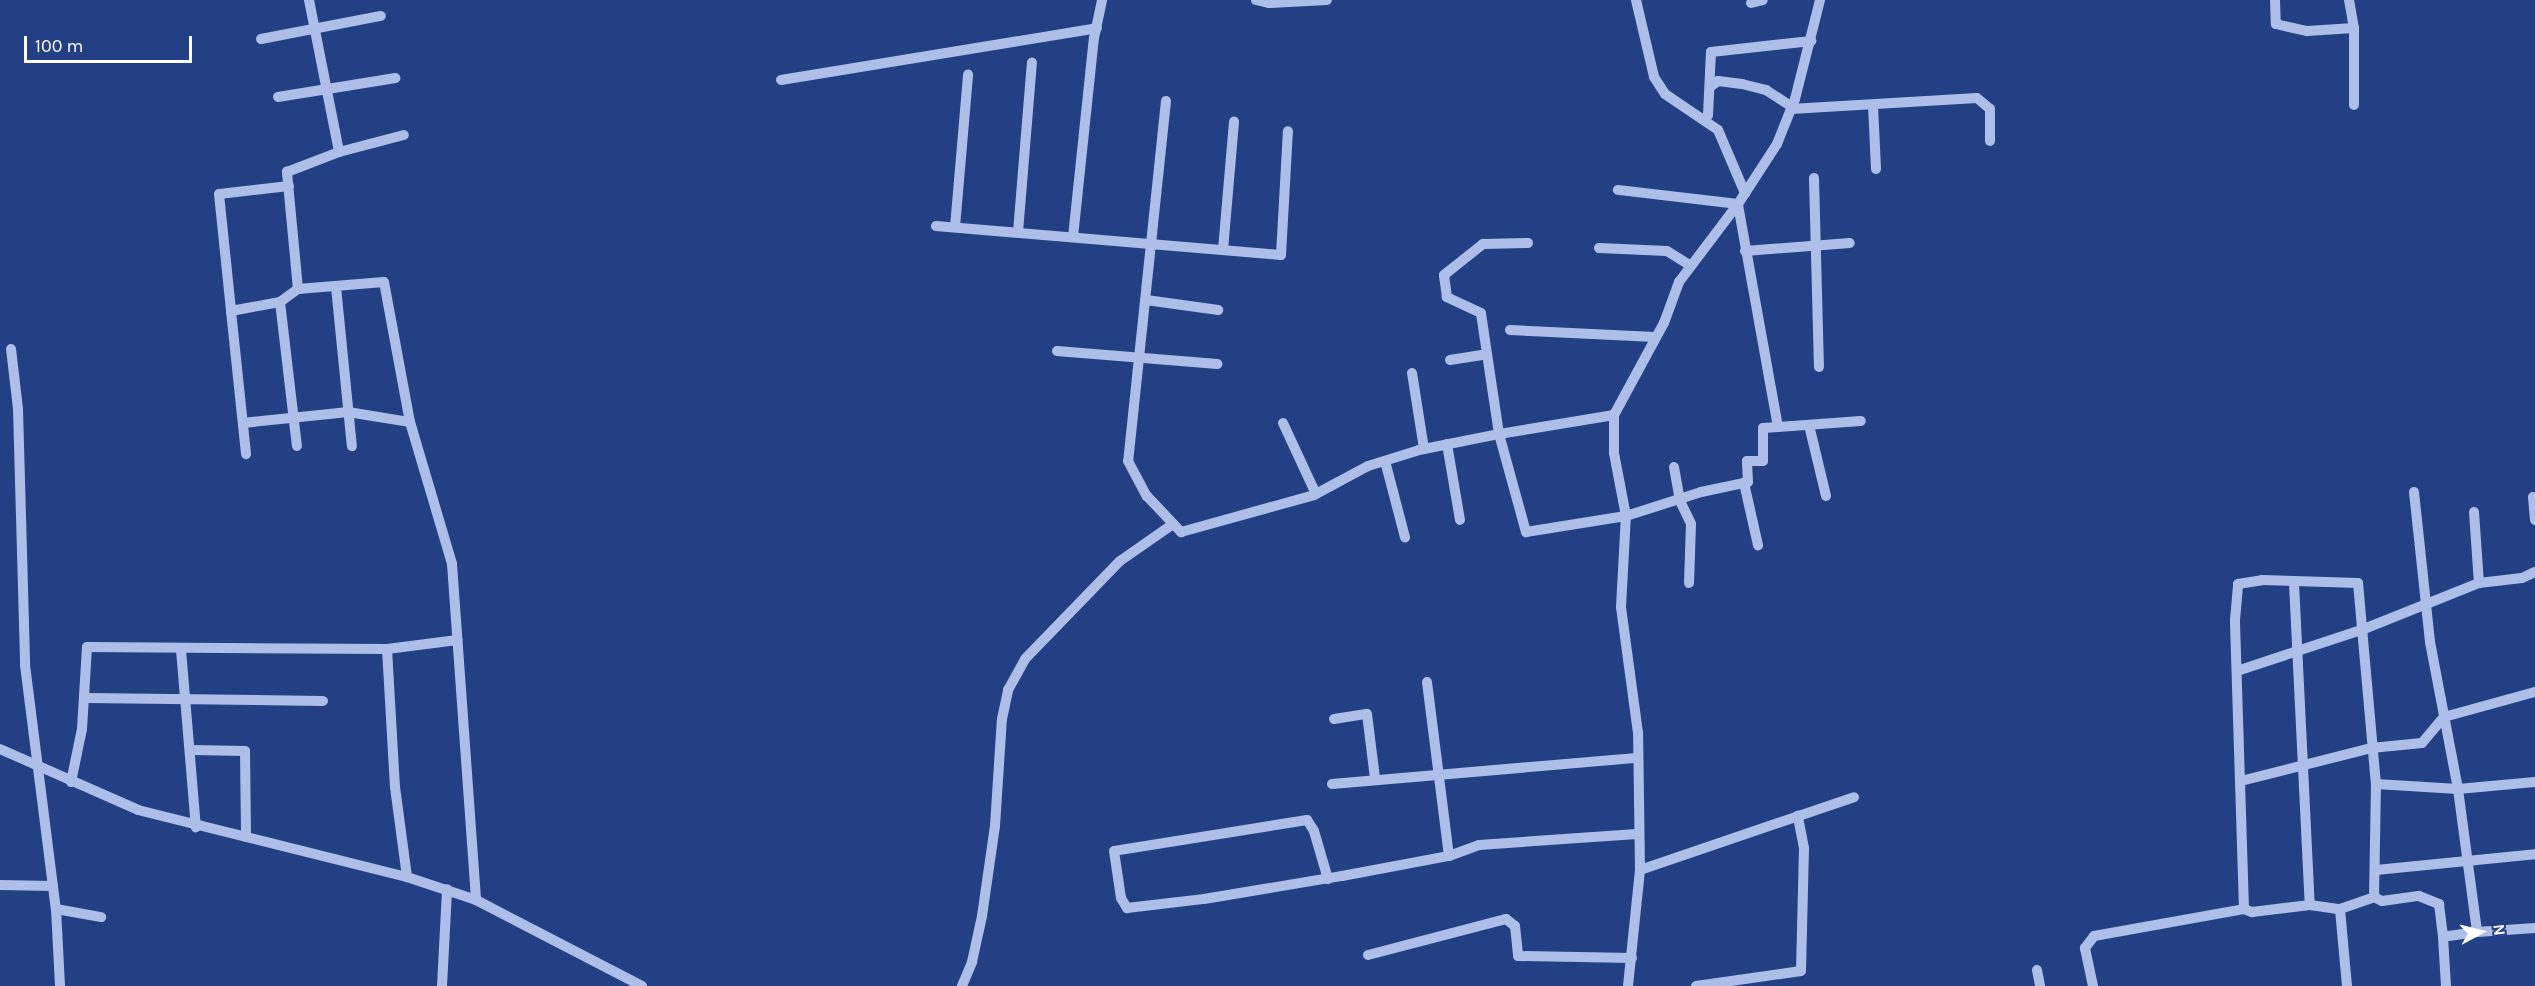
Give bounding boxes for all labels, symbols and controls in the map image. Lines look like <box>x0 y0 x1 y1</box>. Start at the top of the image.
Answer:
scale bar <box>27 24 195 62</box>
text: 100 m <box>35 35 83 57</box>
north arrow <box>2451 902 2511 962</box>
text: N <box>2489 923 2509 937</box>

